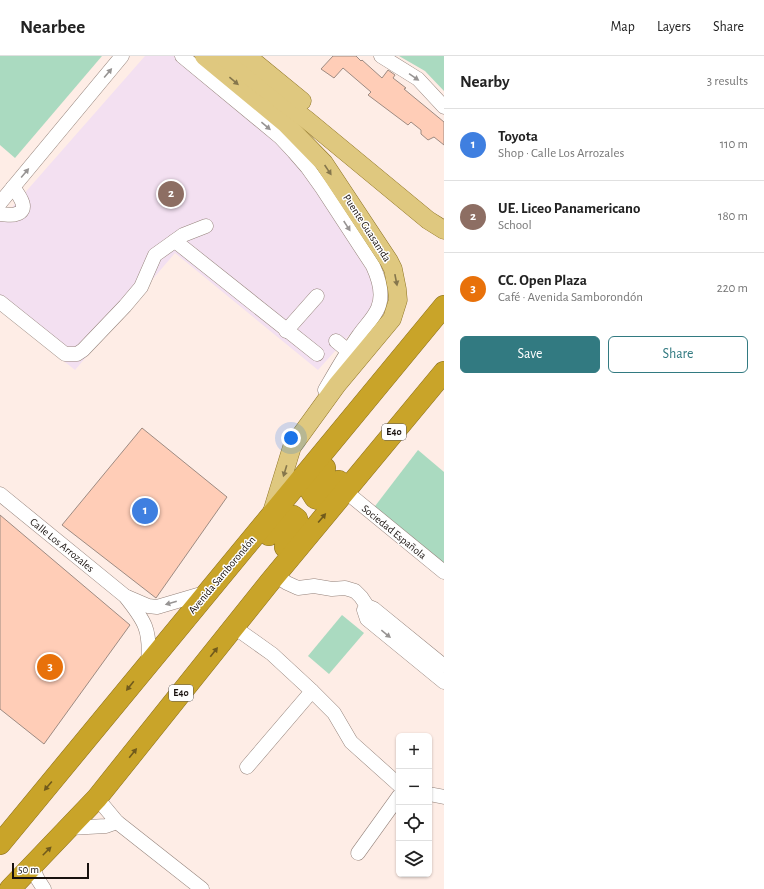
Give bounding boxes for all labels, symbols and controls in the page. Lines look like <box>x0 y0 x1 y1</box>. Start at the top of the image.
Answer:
text: Nearbee <box>20 18 85 37</box>
text: Map <box>610 20 635 34</box>
text: Layers <box>657 20 691 34</box>
text: Share <box>713 20 744 34</box>
one-way arrow <box>103 68 112 78</box>
one-way arrow <box>408 73 419 81</box>
text: Nearby <box>460 73 510 90</box>
text: 3 results <box>707 75 748 88</box>
one-way arrow <box>229 76 239 85</box>
one-way arrow <box>261 121 271 130</box>
text: Toyota <box>498 129 538 144</box>
text: 1 <box>471 138 475 151</box>
text: 110 m <box>720 138 748 151</box>
text: Shop · Calle Los Arrozales <box>498 147 624 160</box>
one-way arrow <box>324 165 332 175</box>
one-way arrow <box>20 168 29 178</box>
pin: 2 <box>158 179 184 209</box>
street label: Puente Guasamda <box>341 192 393 264</box>
text: UE. Liceo Panamericano <box>498 201 640 216</box>
text: 2 <box>470 210 476 223</box>
text: 180 m <box>718 210 748 223</box>
text: School <box>498 219 532 232</box>
one-way arrow <box>343 221 351 231</box>
text: CC. Open Plaza <box>498 273 587 288</box>
one-way arrow <box>393 274 399 286</box>
text: 3 <box>470 282 476 295</box>
text: 220 m <box>717 282 748 295</box>
text: Café · Avenida Samborondón <box>498 291 643 304</box>
button: Save <box>460 336 600 373</box>
button: Share <box>608 336 748 373</box>
road number: E40 <box>382 424 406 440</box>
your location <box>281 428 301 448</box>
one-way arrow <box>281 466 287 478</box>
pin: 1 <box>132 496 158 526</box>
street label: Sociedad Española <box>360 503 428 561</box>
one-way arrow <box>318 513 327 524</box>
street label: Calle Los Arrozales <box>28 516 96 574</box>
street label: Avenida Samborondón <box>186 534 258 616</box>
one-way arrow <box>165 601 177 607</box>
one-way arrow <box>381 630 392 639</box>
one-way arrow <box>209 646 218 657</box>
pin: 3 <box>37 652 63 682</box>
one-way arrow <box>125 680 134 691</box>
road number: E40 <box>169 685 193 701</box>
map controls <box>396 733 432 877</box>
button: + <box>396 733 432 769</box>
one-way arrow <box>128 748 137 759</box>
button: − <box>396 769 432 805</box>
one-way arrow <box>43 781 52 792</box>
button: locate <box>396 805 432 841</box>
button: layers <box>396 841 432 877</box>
one-way arrow <box>42 846 52 856</box>
scale bar <box>12 861 89 880</box>
text: 50 m <box>18 864 39 875</box>

